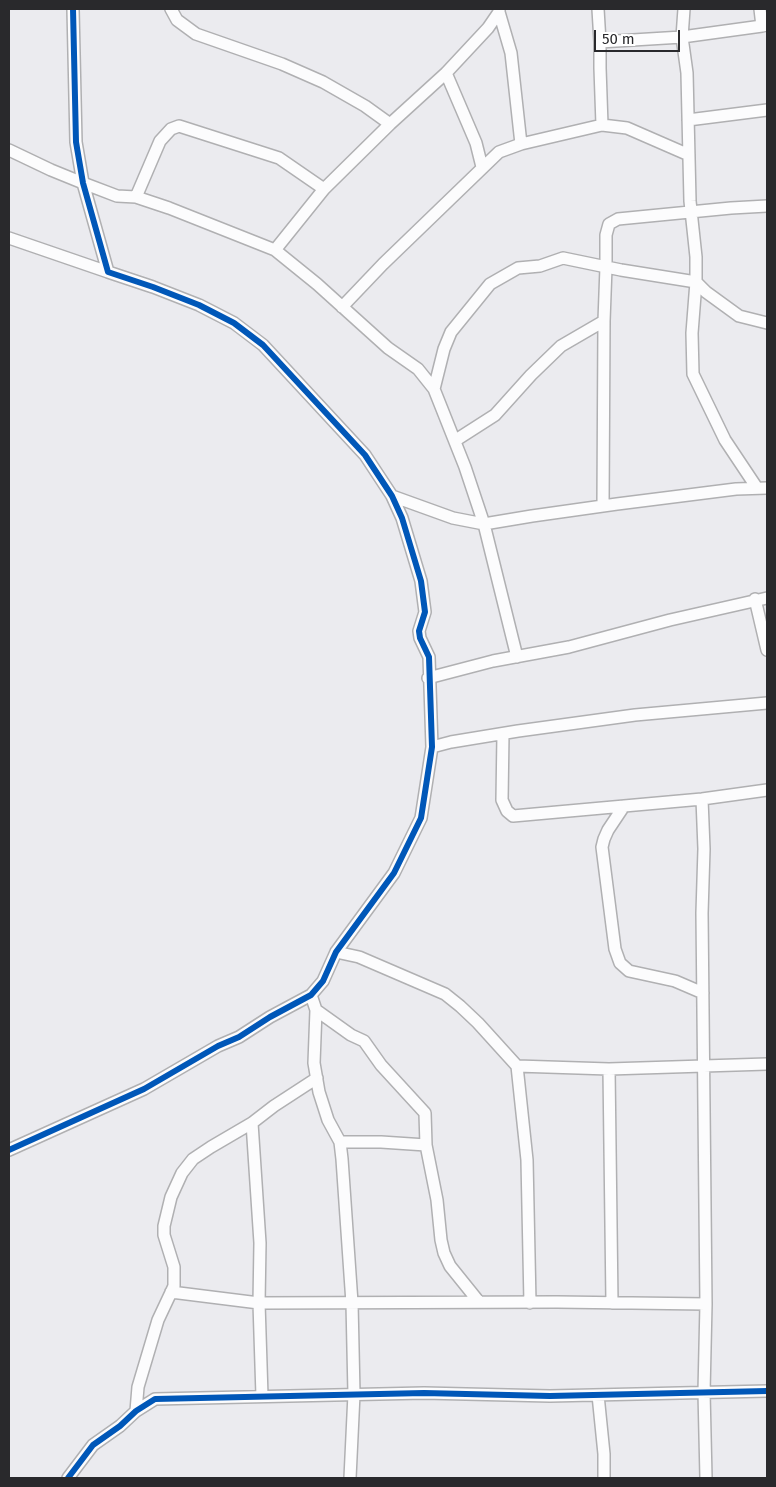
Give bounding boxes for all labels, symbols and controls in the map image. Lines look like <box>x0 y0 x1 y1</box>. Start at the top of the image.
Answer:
scale bar <box>596 20 682 52</box>
text: 50 m <box>602 30 635 48</box>

